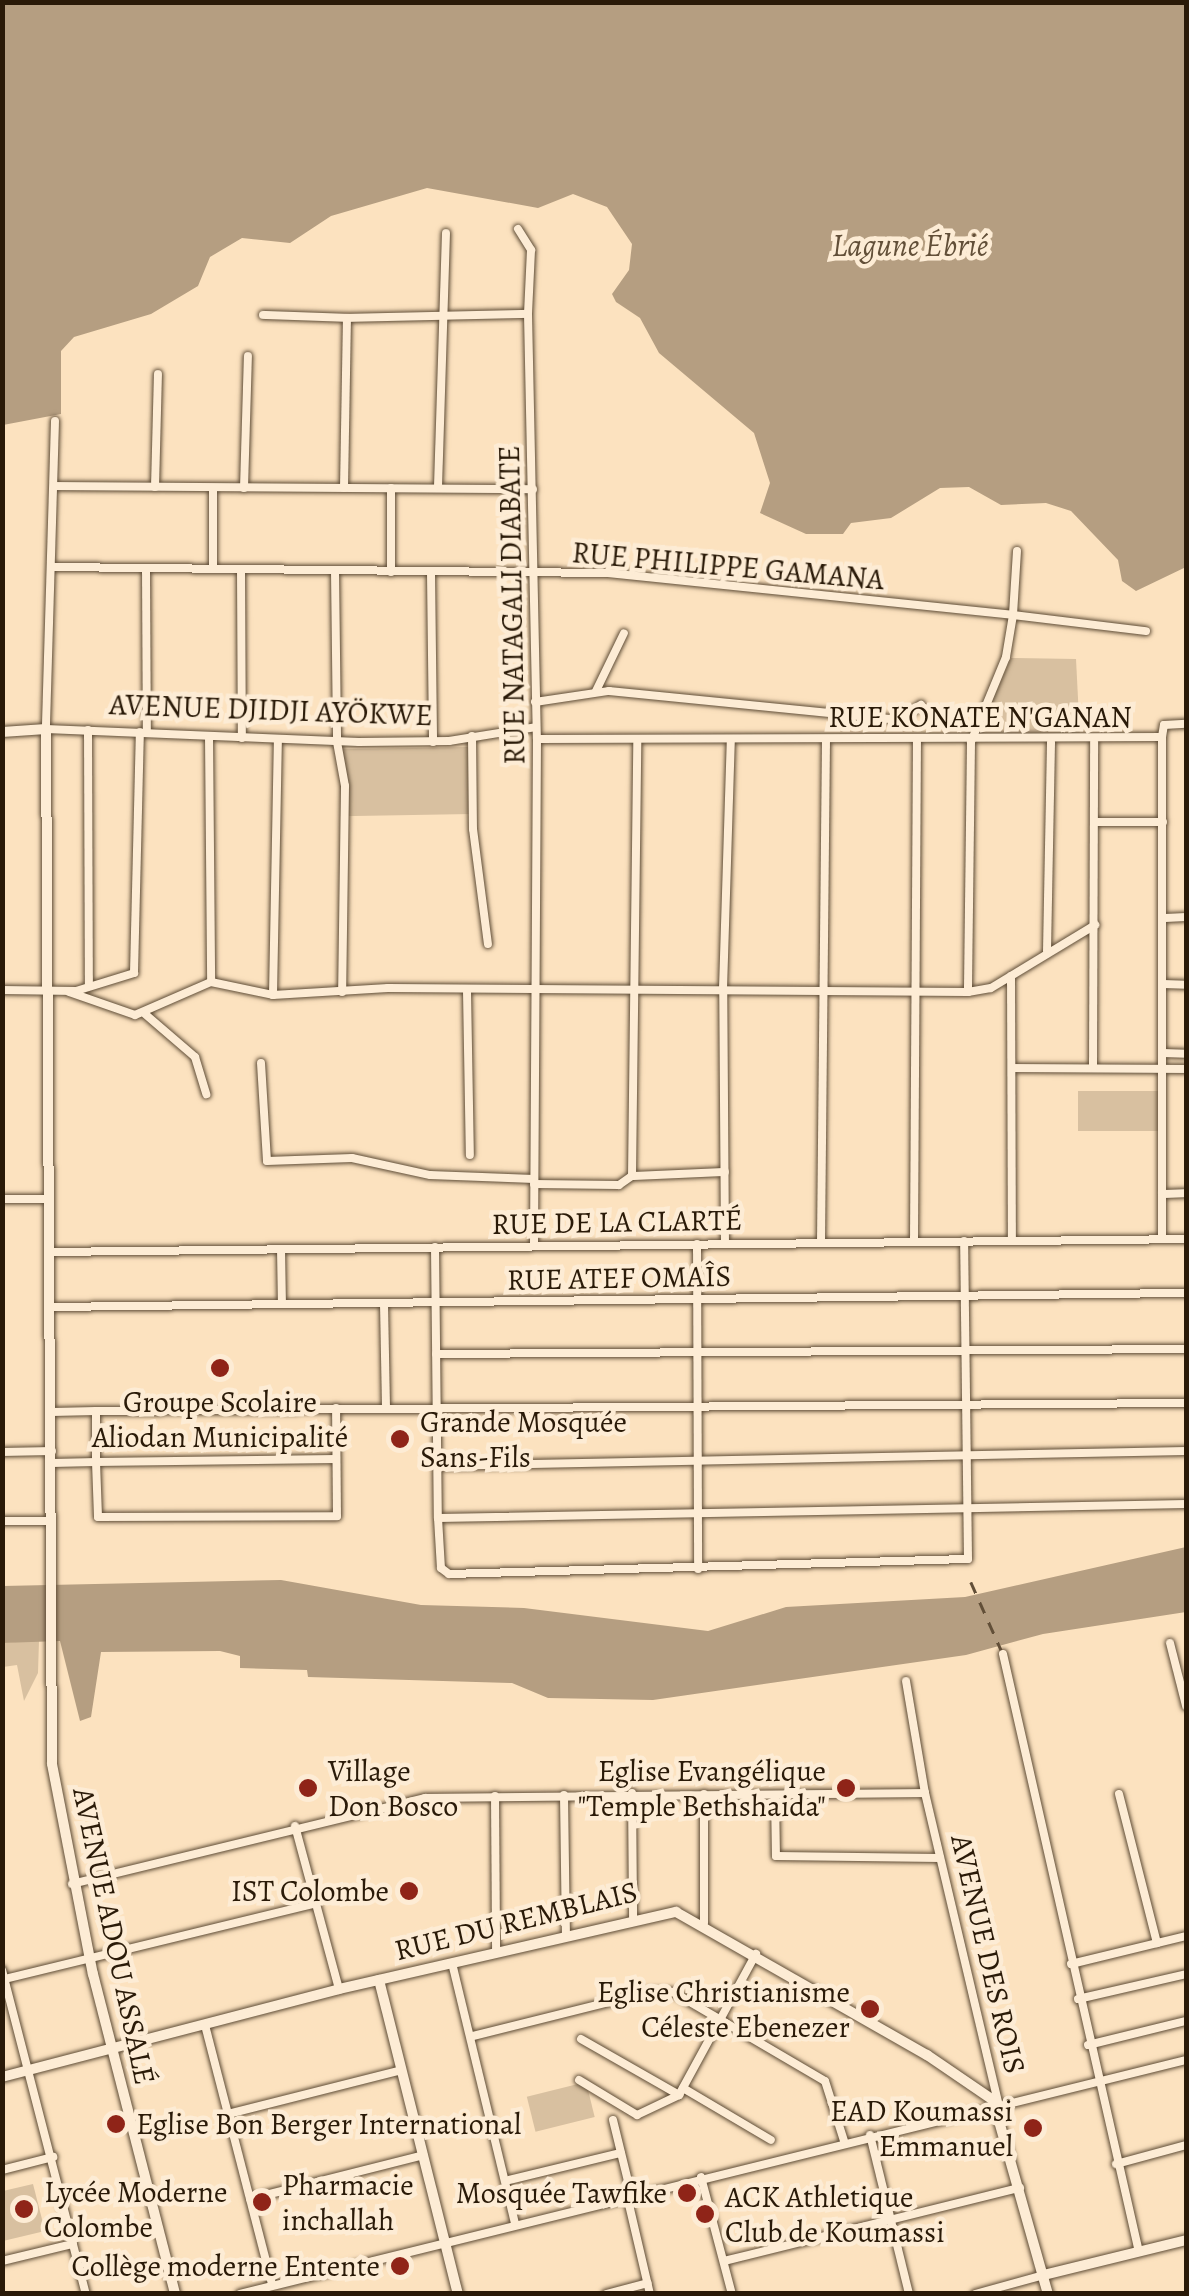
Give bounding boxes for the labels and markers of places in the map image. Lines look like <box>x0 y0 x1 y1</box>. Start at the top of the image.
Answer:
marker: Groupe Scolaire Aliodan Municipalité <box>209 1357 231 1379</box>
place label: Groupe Scolaire Aliodan Municipalité <box>92 1384 348 1454</box>
place label: Grande Mosquée Sans-Fils <box>420 1404 627 1474</box>
marker: Grande Mosquée Sans-Fils <box>389 1428 411 1450</box>
place label: Village Don Bosco <box>328 1753 458 1824</box>
place label: Eglise Evangélique "Temple Bethshaida" <box>577 1753 826 1824</box>
marker: Village Don Bosco <box>297 1777 319 1799</box>
marker: Eglise Evangélique "Temple Bethshaida" <box>835 1777 857 1799</box>
place label: IST Colombe <box>231 1873 389 1909</box>
marker: IST Colombe <box>398 1880 420 1902</box>
place label: Eglise Christianisme Céleste Ebenezer <box>597 1974 850 2044</box>
marker: Eglise Christianisme Céleste Ebenezer <box>859 1998 881 2020</box>
place label: EAD Koumassi Emmanuel <box>830 2093 1013 2164</box>
place label: Eglise Bon Berger International <box>136 2106 521 2142</box>
marker: Eglise Bon Berger International <box>105 2113 127 2135</box>
marker: EAD Koumassi Emmanuel <box>1022 2117 1044 2139</box>
place label: Pharmacie inchallah <box>282 2167 414 2238</box>
place label: Lycée Moderne Colombe <box>44 2174 227 2244</box>
place label: Mosquée Tawfike <box>456 2175 667 2211</box>
place label: ACK Athletique Club de Koumassi <box>725 2179 945 2250</box>
marker: Mosquée Tawfike <box>676 2182 698 2204</box>
marker: Pharmacie inchallah <box>251 2191 273 2213</box>
marker: Lycée Moderne Colombe <box>13 2198 35 2220</box>
marker: ACK Athletique Club de Koumassi <box>694 2203 716 2225</box>
place label: Collège moderne Entente <box>72 2248 380 2284</box>
marker: Collège moderne Entente <box>389 2255 411 2277</box>

